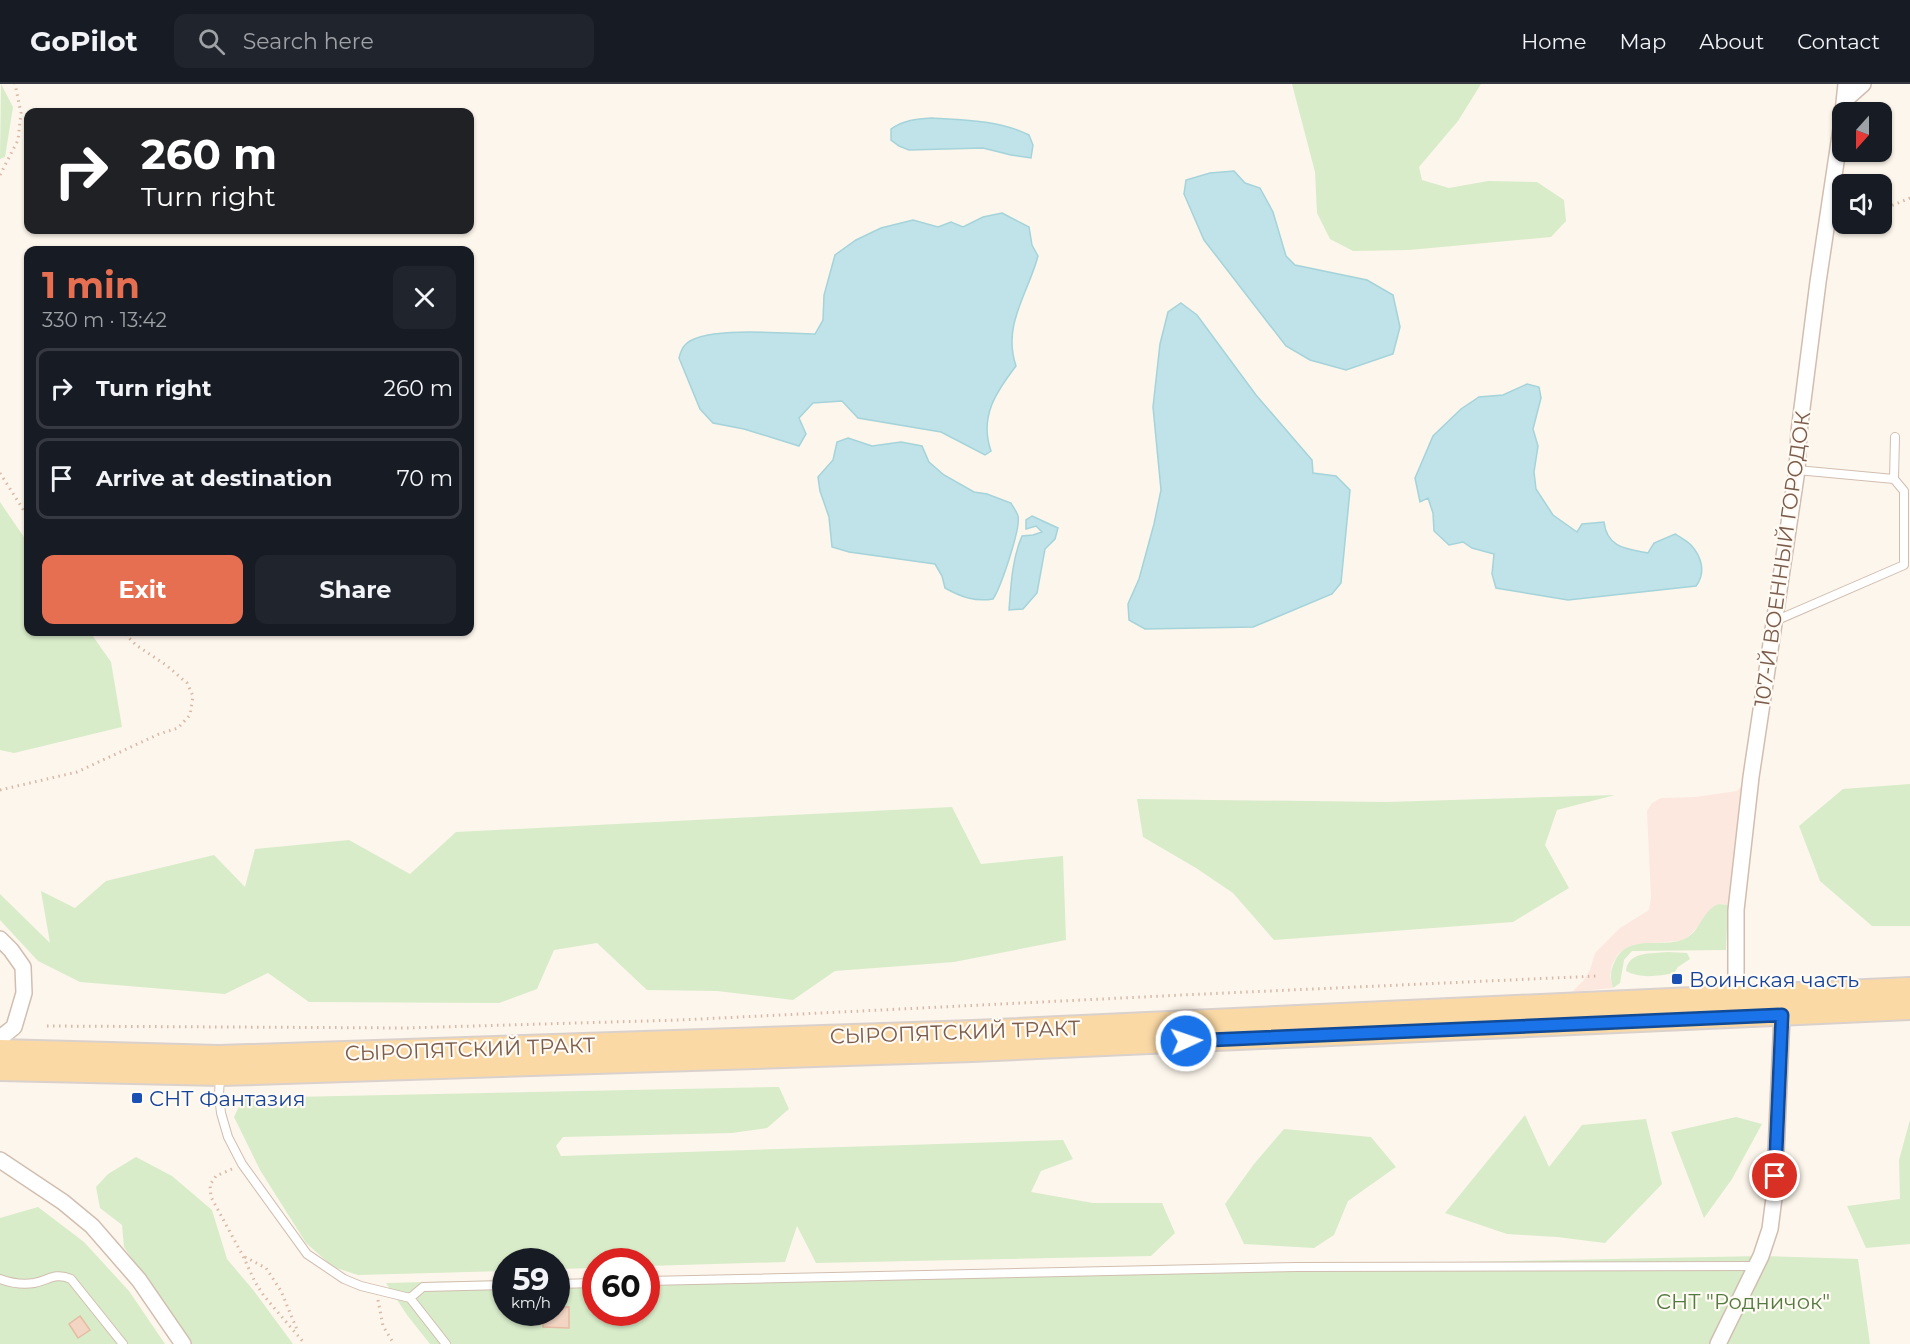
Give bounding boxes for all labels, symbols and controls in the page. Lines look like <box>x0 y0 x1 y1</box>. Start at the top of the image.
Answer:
search box <box>174 14 594 68</box>
text: GoPilot <box>30 24 138 58</box>
icon: search <box>195 25 228 58</box>
text: Search here <box>243 28 374 55</box>
text: Home <box>1521 29 1586 54</box>
text: Map <box>1619 29 1666 54</box>
text: About <box>1699 29 1764 54</box>
text: Contact <box>1797 29 1880 54</box>
north arrow <box>1832 102 1892 162</box>
map controls <box>1832 102 1892 234</box>
text: 260 m <box>141 128 277 180</box>
icon: right <box>42 132 120 210</box>
button: sound <box>1832 174 1892 234</box>
text: Turn right <box>141 180 276 213</box>
text: 1 min <box>42 263 140 307</box>
button: close <box>393 266 456 329</box>
text: 330 m · 13:42 <box>42 308 167 332</box>
icon: right <box>45 372 78 405</box>
text: Turn right <box>96 375 211 402</box>
text: 260 m <box>383 375 453 402</box>
street label: 107-Й ВОЕННЫЙ ГОРОДОК <box>1749 409 1815 708</box>
icon: arrive <box>45 462 78 495</box>
text: Arrive at destination <box>96 465 332 492</box>
text: 70 m <box>397 465 453 492</box>
button: Exit <box>42 555 243 624</box>
button: Share <box>255 555 456 624</box>
place label: Воинская часть <box>1689 967 1859 992</box>
marker: Воинская часть <box>1670 972 1684 986</box>
position arrow <box>1154 1009 1218 1073</box>
street label: СЫРОПЯТСКИЙ ТРАКТ <box>829 1015 1081 1049</box>
street label: СЫРОПЯТСКИЙ ТРАКТ <box>344 1032 596 1066</box>
place label: СНТ Фантазия <box>149 1086 305 1111</box>
marker: СНТ Фантазия <box>130 1091 144 1105</box>
pin <box>1749 1150 1800 1201</box>
icon: arrive <box>1758 1159 1791 1192</box>
speed limit sign: 60 <box>582 1248 660 1326</box>
text: 59 <box>513 1261 549 1298</box>
park label: СНТ "Родничок" <box>1656 1289 1830 1314</box>
text: km/h <box>511 1293 551 1312</box>

